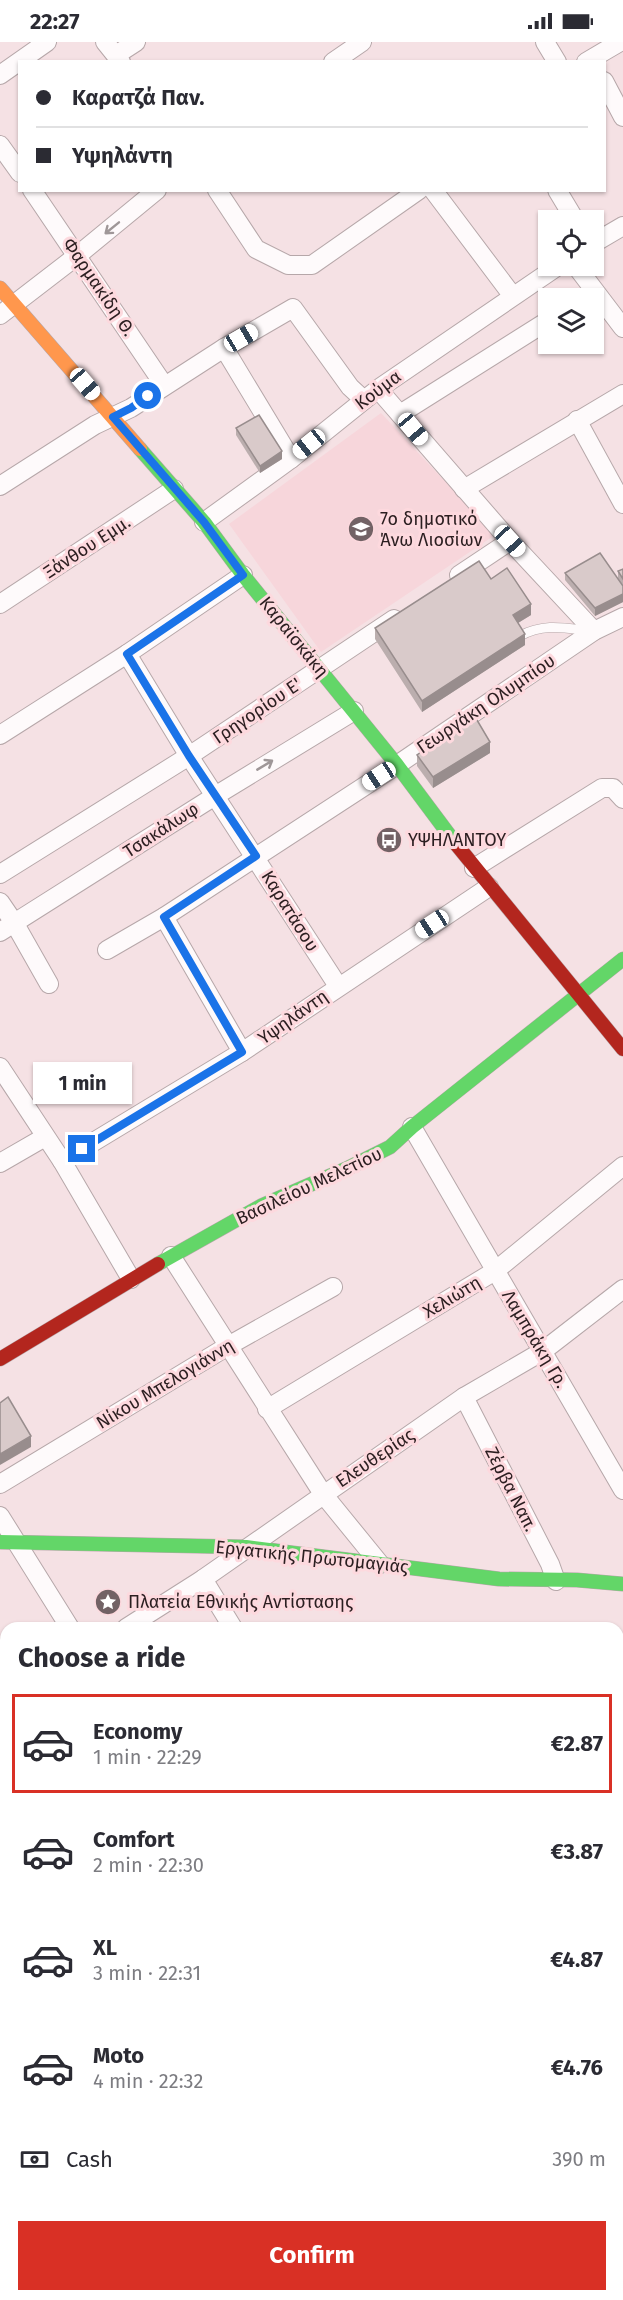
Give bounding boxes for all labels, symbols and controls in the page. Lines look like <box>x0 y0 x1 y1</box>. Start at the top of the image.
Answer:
text: 22:27 <box>30 8 79 35</box>
text: Καρατζά Παν. <box>72 84 205 111</box>
text: Υψηλάντη <box>72 142 173 169</box>
map controls <box>538 210 604 354</box>
button: locate <box>538 210 604 276</box>
one-way arrow <box>104 221 120 234</box>
street label: Φαρμακίδη Θ. <box>58 234 140 340</box>
button: layers <box>538 288 604 354</box>
car <box>221 321 261 355</box>
car <box>66 365 104 403</box>
street label: Κούμα <box>350 365 406 415</box>
route start <box>134 382 161 409</box>
car <box>395 409 431 449</box>
car <box>289 426 329 462</box>
place label: 7ο δημοτικό Άνω Λιοσίων <box>380 508 483 551</box>
street label: Ξάνθου Εμμ. <box>39 511 135 583</box>
school or university icon: 7ο δημοτικό Άνω Λιοσίων <box>346 514 376 544</box>
car <box>491 522 529 560</box>
street label: Καραϊσκάκη <box>255 592 333 682</box>
street label: Γεωργάκη Ολυμπίου <box>413 649 559 759</box>
street label: Γρηγορίου Ε' <box>208 673 306 749</box>
one-way arrow <box>256 759 273 771</box>
car <box>359 759 399 793</box>
street label: Τσακάλωφ <box>119 798 203 862</box>
bus stop icon: ΥΨΗΛΑΝΤΟΥ <box>374 825 404 855</box>
place label: ΥΨΗΛΑΝΤΟΥ <box>408 829 506 851</box>
street label: Καρατάσου <box>256 866 324 956</box>
car <box>412 907 452 941</box>
street label: Υψηλάντη <box>254 985 332 1049</box>
callout: 1 min <box>32 1062 132 1104</box>
text: 1 min <box>58 1071 107 1095</box>
route end <box>68 1135 95 1162</box>
street label: Βασιλείου Μελετίου <box>233 1143 385 1229</box>
street label: Χελιώτη <box>419 1271 485 1323</box>
street label: Λαμπράκη Γρ. <box>497 1286 573 1392</box>
street label: Νίκου Μπελογιάννη <box>92 1334 238 1434</box>
street label: Ελευθερίας <box>332 1423 419 1492</box>
street label: Ζέρβα Ναπ. <box>480 1443 542 1535</box>
street label: Εργατικής Πρωτομαγιάς <box>214 1536 410 1578</box>
place icon: Πλατεία Εθνικής Αντίστασης <box>93 1587 123 1617</box>
place label: Πλατεία Εθνικής Αντίστασης <box>128 1591 354 1613</box>
text: Choose a ride <box>18 1642 185 1674</box>
icon: car <box>21 1717 75 1771</box>
text: Economy <box>93 1718 182 1745</box>
text: €2.87 <box>551 1730 603 1757</box>
text: 1 min · 22:29 <box>93 1745 202 1769</box>
icon: car <box>21 1825 75 1879</box>
text: Comfort <box>93 1826 174 1853</box>
text: €3.87 <box>551 1838 603 1865</box>
text: 2 min · 22:30 <box>93 1853 204 1877</box>
icon: car <box>21 1933 75 1987</box>
text: XL <box>93 1934 117 1961</box>
text: €4.87 <box>550 1946 603 1973</box>
text: 3 min · 22:31 <box>93 1961 201 1985</box>
icon: car <box>21 2041 75 2095</box>
text: Moto <box>93 2042 144 2069</box>
text: €4.76 <box>551 2054 603 2081</box>
text: 4 min · 22:32 <box>93 2069 203 2093</box>
icon: cash <box>18 2143 51 2176</box>
text: Cash <box>66 2146 113 2173</box>
text: 390 m <box>552 2147 606 2171</box>
button: Confirm <box>18 2221 606 2290</box>

